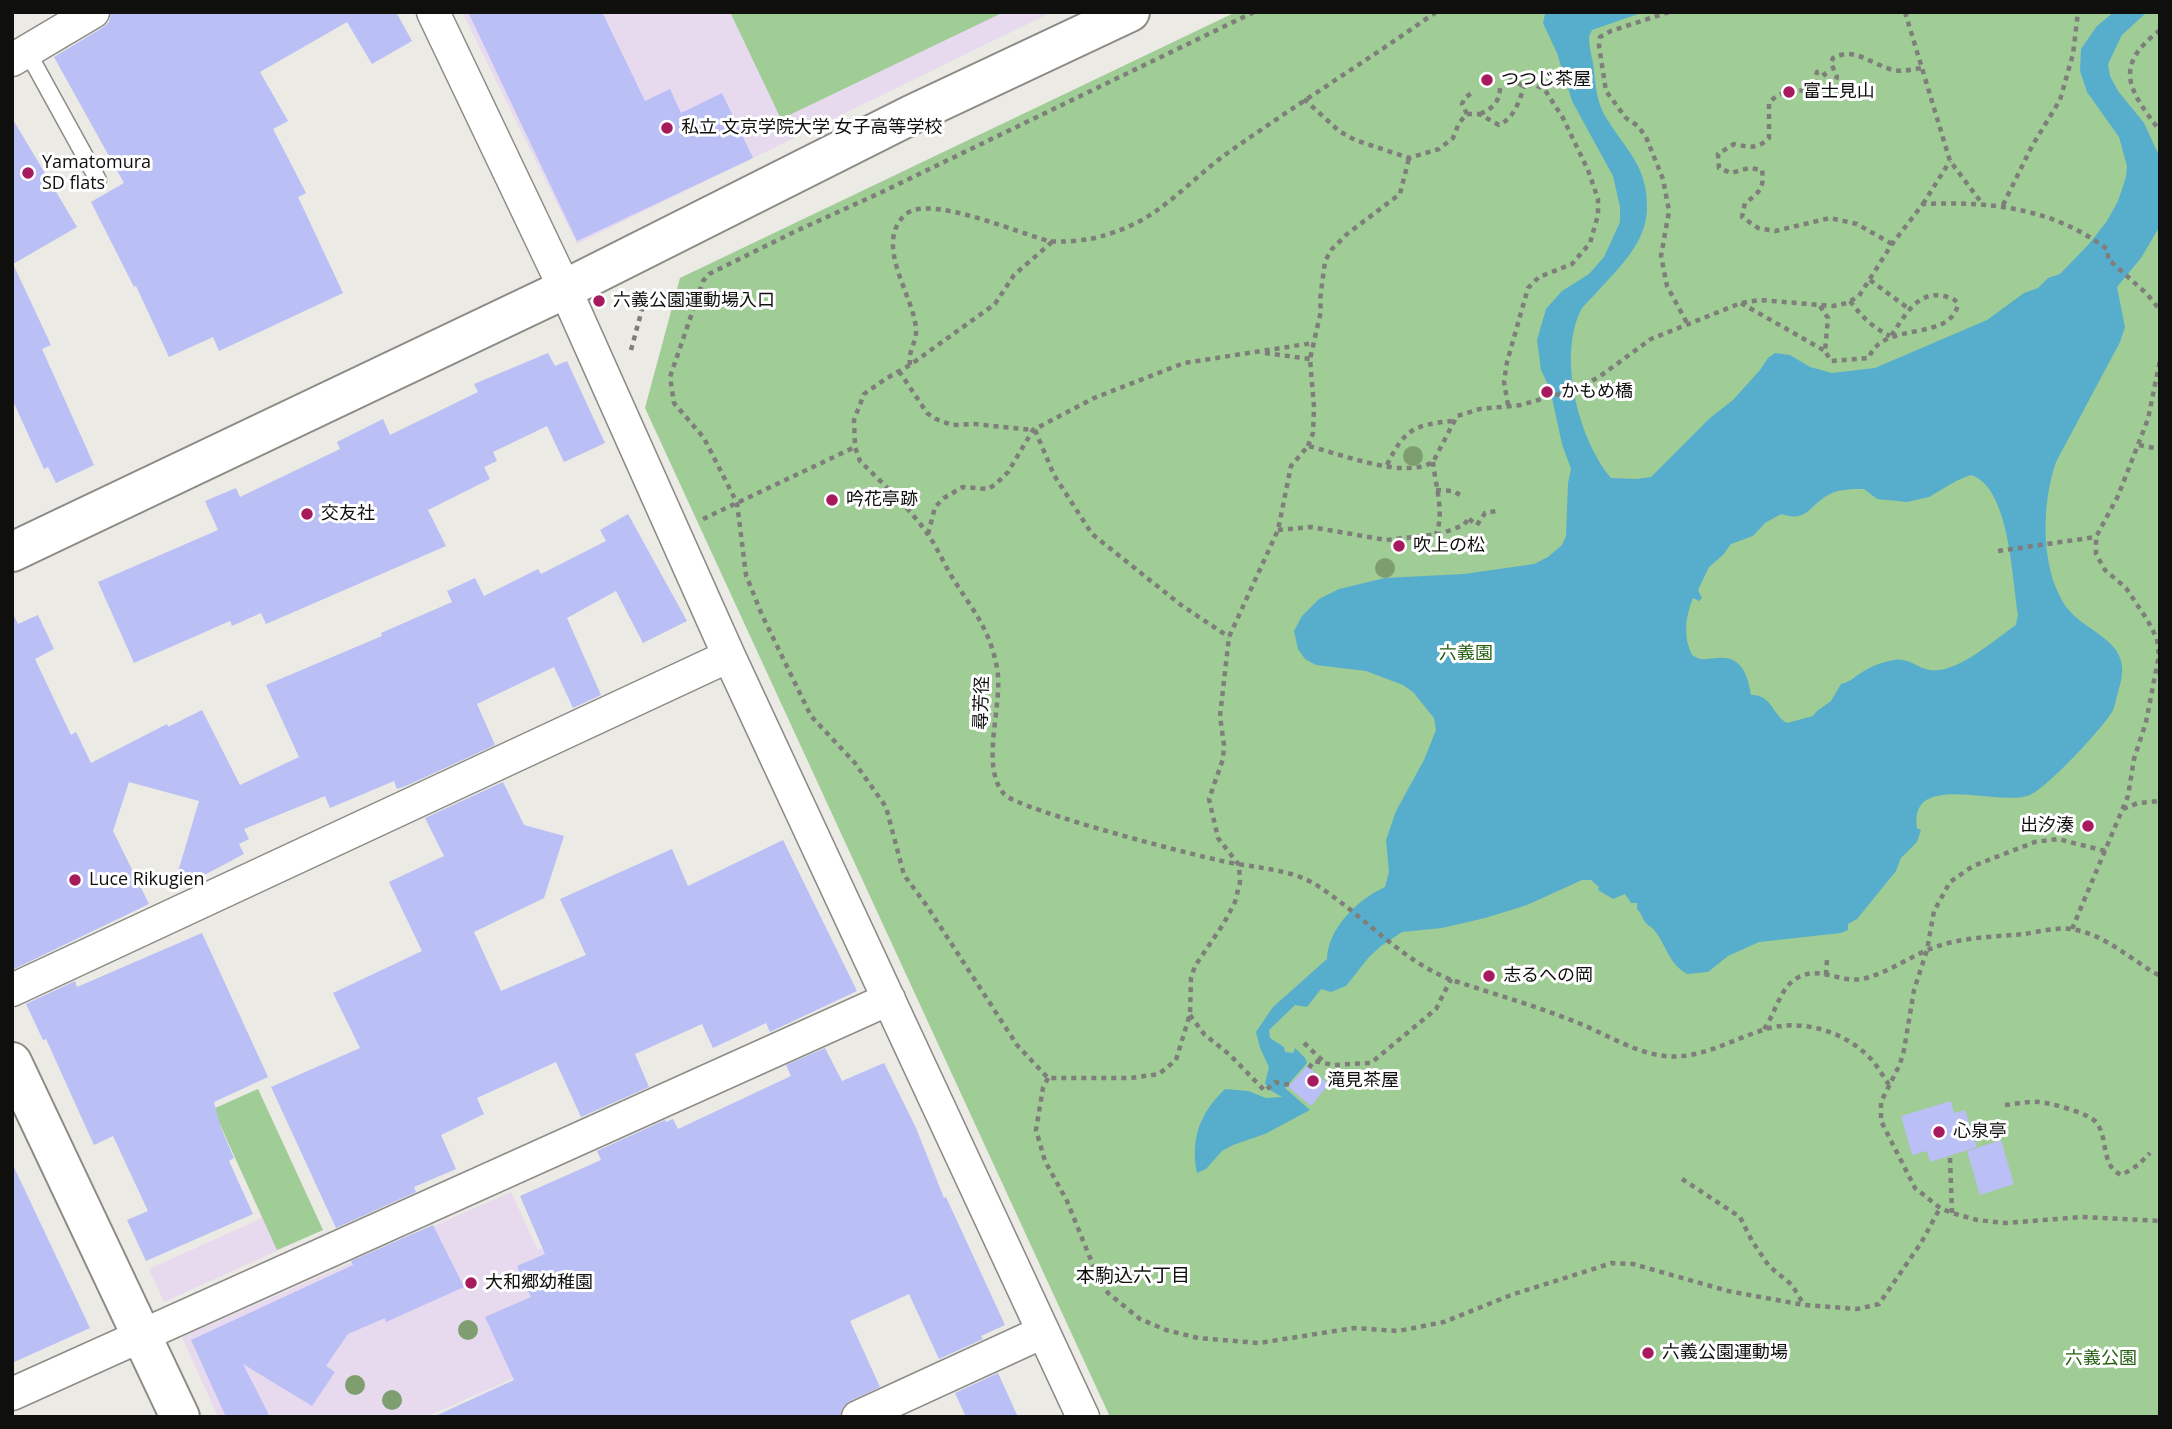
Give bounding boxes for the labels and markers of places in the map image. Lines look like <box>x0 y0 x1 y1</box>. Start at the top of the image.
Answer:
place label: つつじ茶屋 <box>1501 69 1591 91</box>
marker: つつじ茶屋 <box>1479 72 1495 88</box>
place label: 富士見山 <box>1803 81 1875 103</box>
marker: 富士見山 <box>1781 84 1797 100</box>
place label: 私立 文京学院大学 女子高等学校 <box>681 117 942 139</box>
marker: 私立 文京学院大学 女子高等学校 <box>659 120 675 136</box>
place label: Yamatomura SD flats <box>42 152 151 194</box>
marker: Yamatomura SD flats <box>20 165 36 181</box>
place label: 六義公園運動場入口 <box>613 290 775 312</box>
marker: 六義公園運動場入口 <box>591 293 607 309</box>
place label: かもめ橋 <box>1561 381 1633 403</box>
marker: かもめ橋 <box>1539 384 1555 400</box>
place label: 吟花亭跡 <box>846 489 918 511</box>
marker: 吟花亭跡 <box>824 492 840 508</box>
place label: 交友社 <box>321 503 375 525</box>
marker: 交友社 <box>299 506 315 522</box>
place label: 吹上の松 <box>1413 535 1485 557</box>
marker: 吹上の松 <box>1391 538 1407 554</box>
place label: 出汐湊 <box>2020 815 2074 837</box>
marker: 出汐湊 <box>2080 818 2096 834</box>
place label: Luce Rikugien <box>89 869 204 891</box>
marker: Luce Rikugien <box>67 872 83 888</box>
place label: 志るへの岡 <box>1503 965 1593 987</box>
marker: 志るへの岡 <box>1481 968 1497 984</box>
place label: 滝見茶屋 <box>1327 1070 1399 1092</box>
marker: 滝見茶屋 <box>1305 1073 1321 1089</box>
place label: 心泉亭 <box>1953 1121 2007 1143</box>
marker: 心泉亭 <box>1931 1124 1947 1140</box>
place label: 大和郷幼稚園 <box>485 1272 593 1294</box>
marker: 大和郷幼稚園 <box>463 1275 479 1291</box>
place label: 六義公園運動場 <box>1662 1342 1788 1364</box>
marker: 六義公園運動場 <box>1640 1345 1656 1361</box>

